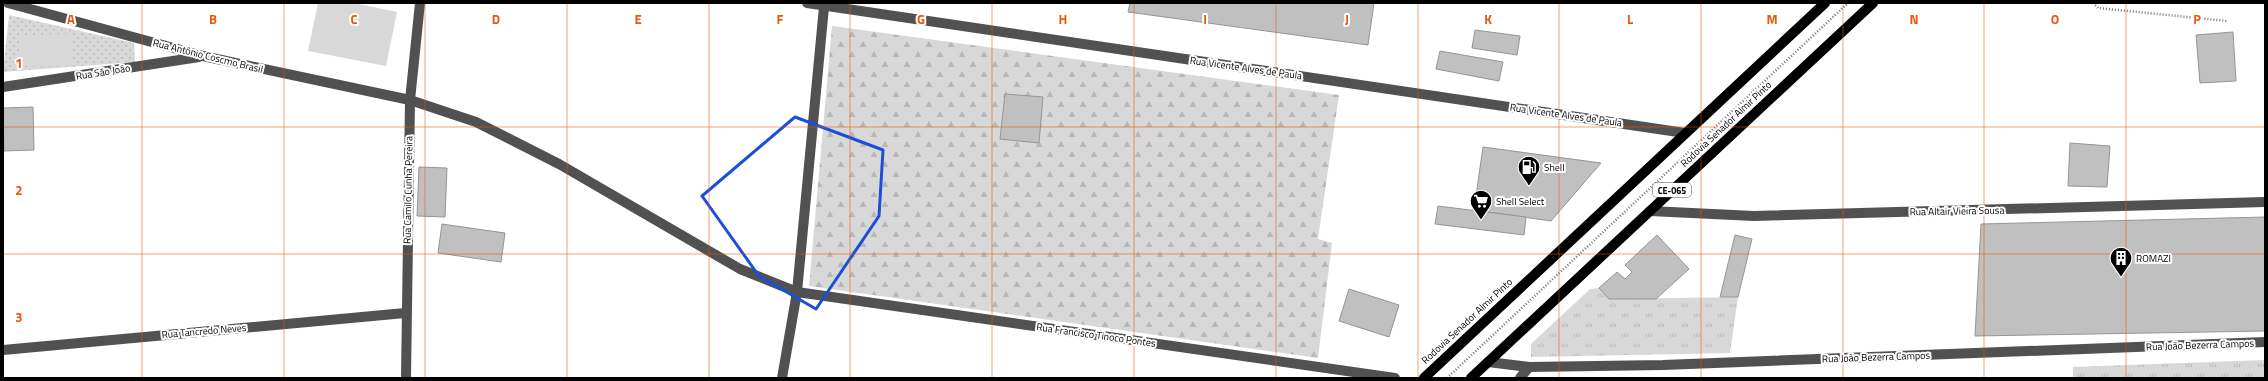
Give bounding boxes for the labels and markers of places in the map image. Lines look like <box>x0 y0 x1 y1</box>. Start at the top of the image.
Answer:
fuel station icon: Shell <box>1516 154 1542 187</box>
place label: Shell <box>1544 160 1564 175</box>
supermarket icon: Shell Select <box>1468 188 1494 221</box>
place label: Shell Select <box>1496 194 1545 209</box>
building icon: ROMAZI <box>2108 245 2134 278</box>
place label: ROMAZI <box>2136 251 2171 266</box>

